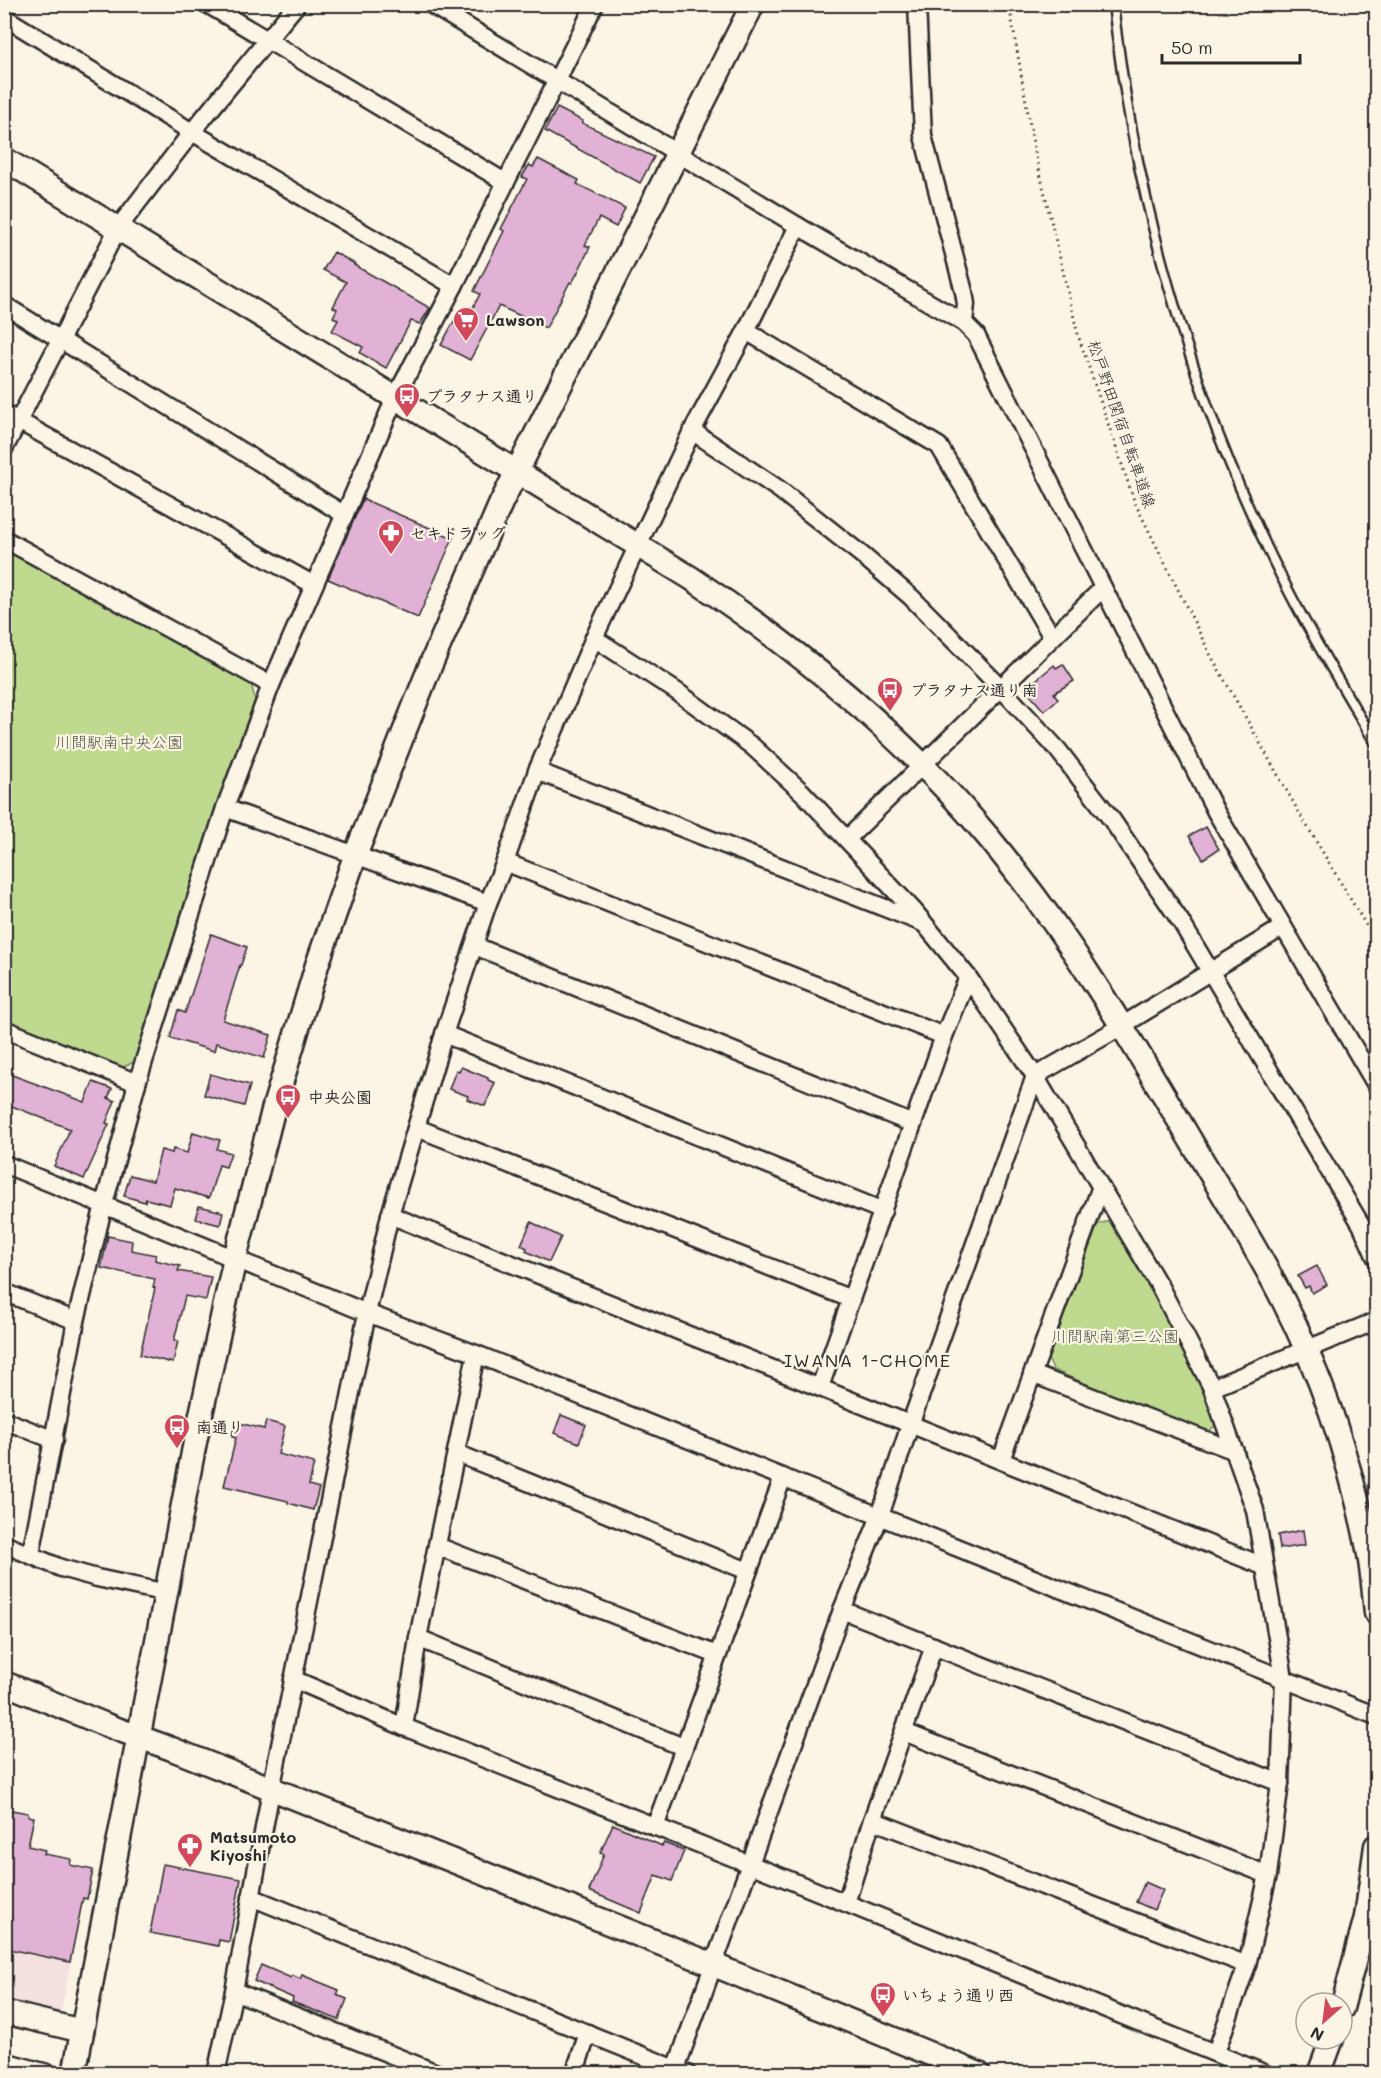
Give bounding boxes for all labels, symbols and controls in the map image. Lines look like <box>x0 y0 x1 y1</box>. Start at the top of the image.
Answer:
scale bar <box>1162 27 1300 65</box>
text: 50 m <box>1171 35 1213 59</box>
supermarket icon: Lawson <box>451 305 481 343</box>
place label: Lawson <box>486 309 544 330</box>
street label: 松戸野田関宿自転車道線 <box>1084 337 1161 510</box>
bus stop icon: プラタナス通り <box>392 381 422 419</box>
place label: プラタナス通り <box>426 385 538 406</box>
pharmacy icon: セキドラッグ <box>376 518 406 556</box>
place label: セキドラッグ <box>410 522 506 543</box>
bus stop icon: プラタナス通り南 <box>875 675 905 713</box>
place label: プラタナス通り南 <box>910 679 1038 700</box>
park label: 川間駅南中央公園 <box>55 731 183 752</box>
bus stop icon: 中央公園 <box>273 1082 303 1120</box>
place label: 中央公園 <box>308 1086 372 1107</box>
park label: 川間駅南第三公園 <box>1051 1325 1179 1346</box>
district label: IWANA 1-CHOME <box>784 1348 952 1372</box>
bus stop icon: 南通り <box>162 1412 192 1450</box>
place label: 南通り <box>196 1416 244 1437</box>
place label: Matsumoto Kiyoshi <box>210 1826 297 1865</box>
pharmacy icon: Matsumoto Kiyoshi <box>175 1831 205 1869</box>
bus stop icon: いちょう通り西 <box>868 1980 898 2018</box>
place label: いちょう通り西 <box>902 1984 1014 2005</box>
north arrow <box>1294 1991 1354 2051</box>
text: N <box>1306 2023 1327 2047</box>

